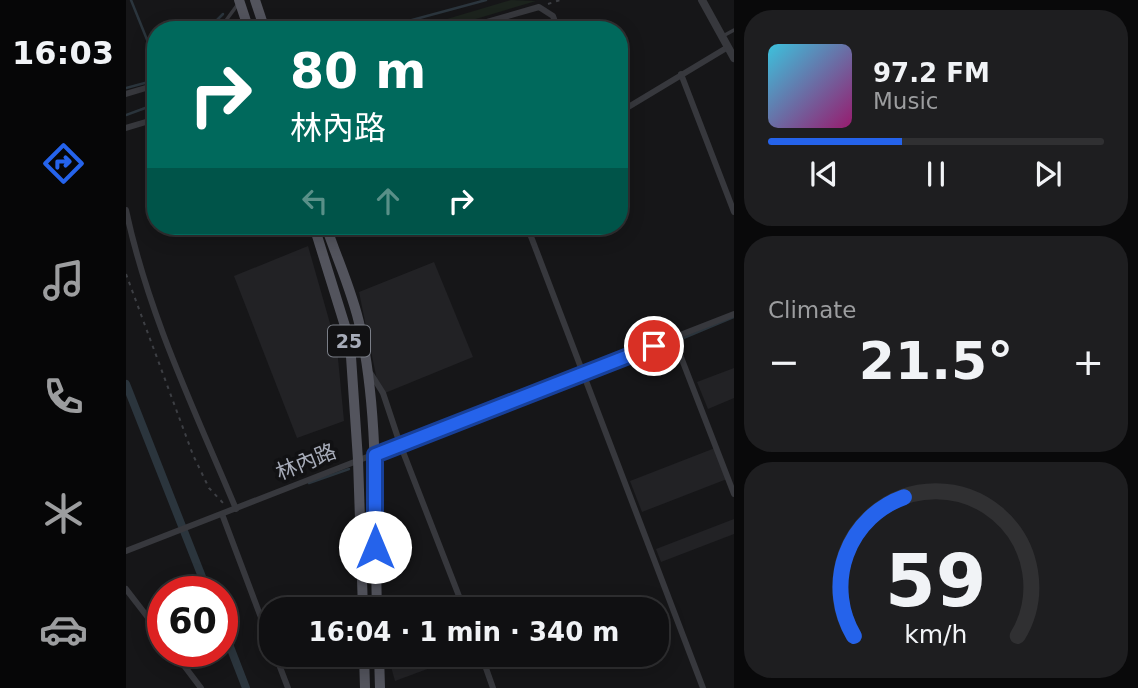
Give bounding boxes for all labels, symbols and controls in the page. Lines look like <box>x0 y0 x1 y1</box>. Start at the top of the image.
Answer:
text: 16:03 <box>12 34 114 72</box>
text: 80 m <box>290 43 426 100</box>
icon: right <box>175 49 266 140</box>
text: 97.2 FM <box>873 58 990 88</box>
text: Music <box>873 88 938 114</box>
text: 林內路 <box>290 109 386 147</box>
icon: directions <box>39 139 88 188</box>
icon: previous <box>805 155 843 193</box>
icon: pause <box>917 155 955 193</box>
icon: next <box>1029 155 1067 193</box>
icon: left <box>296 182 334 220</box>
icon: ahead <box>369 182 407 220</box>
icon: right <box>442 182 480 220</box>
icon: music <box>39 256 88 305</box>
text: Climate <box>768 297 857 323</box>
pin <box>624 316 684 376</box>
road number: 25 <box>328 326 370 356</box>
icon: arrive <box>635 327 673 365</box>
text: 21.5° <box>859 331 1013 391</box>
text: − <box>768 340 800 384</box>
text: + <box>1072 340 1104 384</box>
icon: phone <box>39 372 88 421</box>
street label: 林內路 <box>272 439 340 485</box>
icon: climate <box>39 489 88 538</box>
position arrow <box>338 510 412 584</box>
text: 59 <box>885 538 987 623</box>
speed limit sign: 60 <box>147 576 238 667</box>
icon: car <box>39 605 88 654</box>
text: 16:04 · 1 min · 340 m <box>309 617 619 647</box>
text: km/h <box>904 620 968 649</box>

